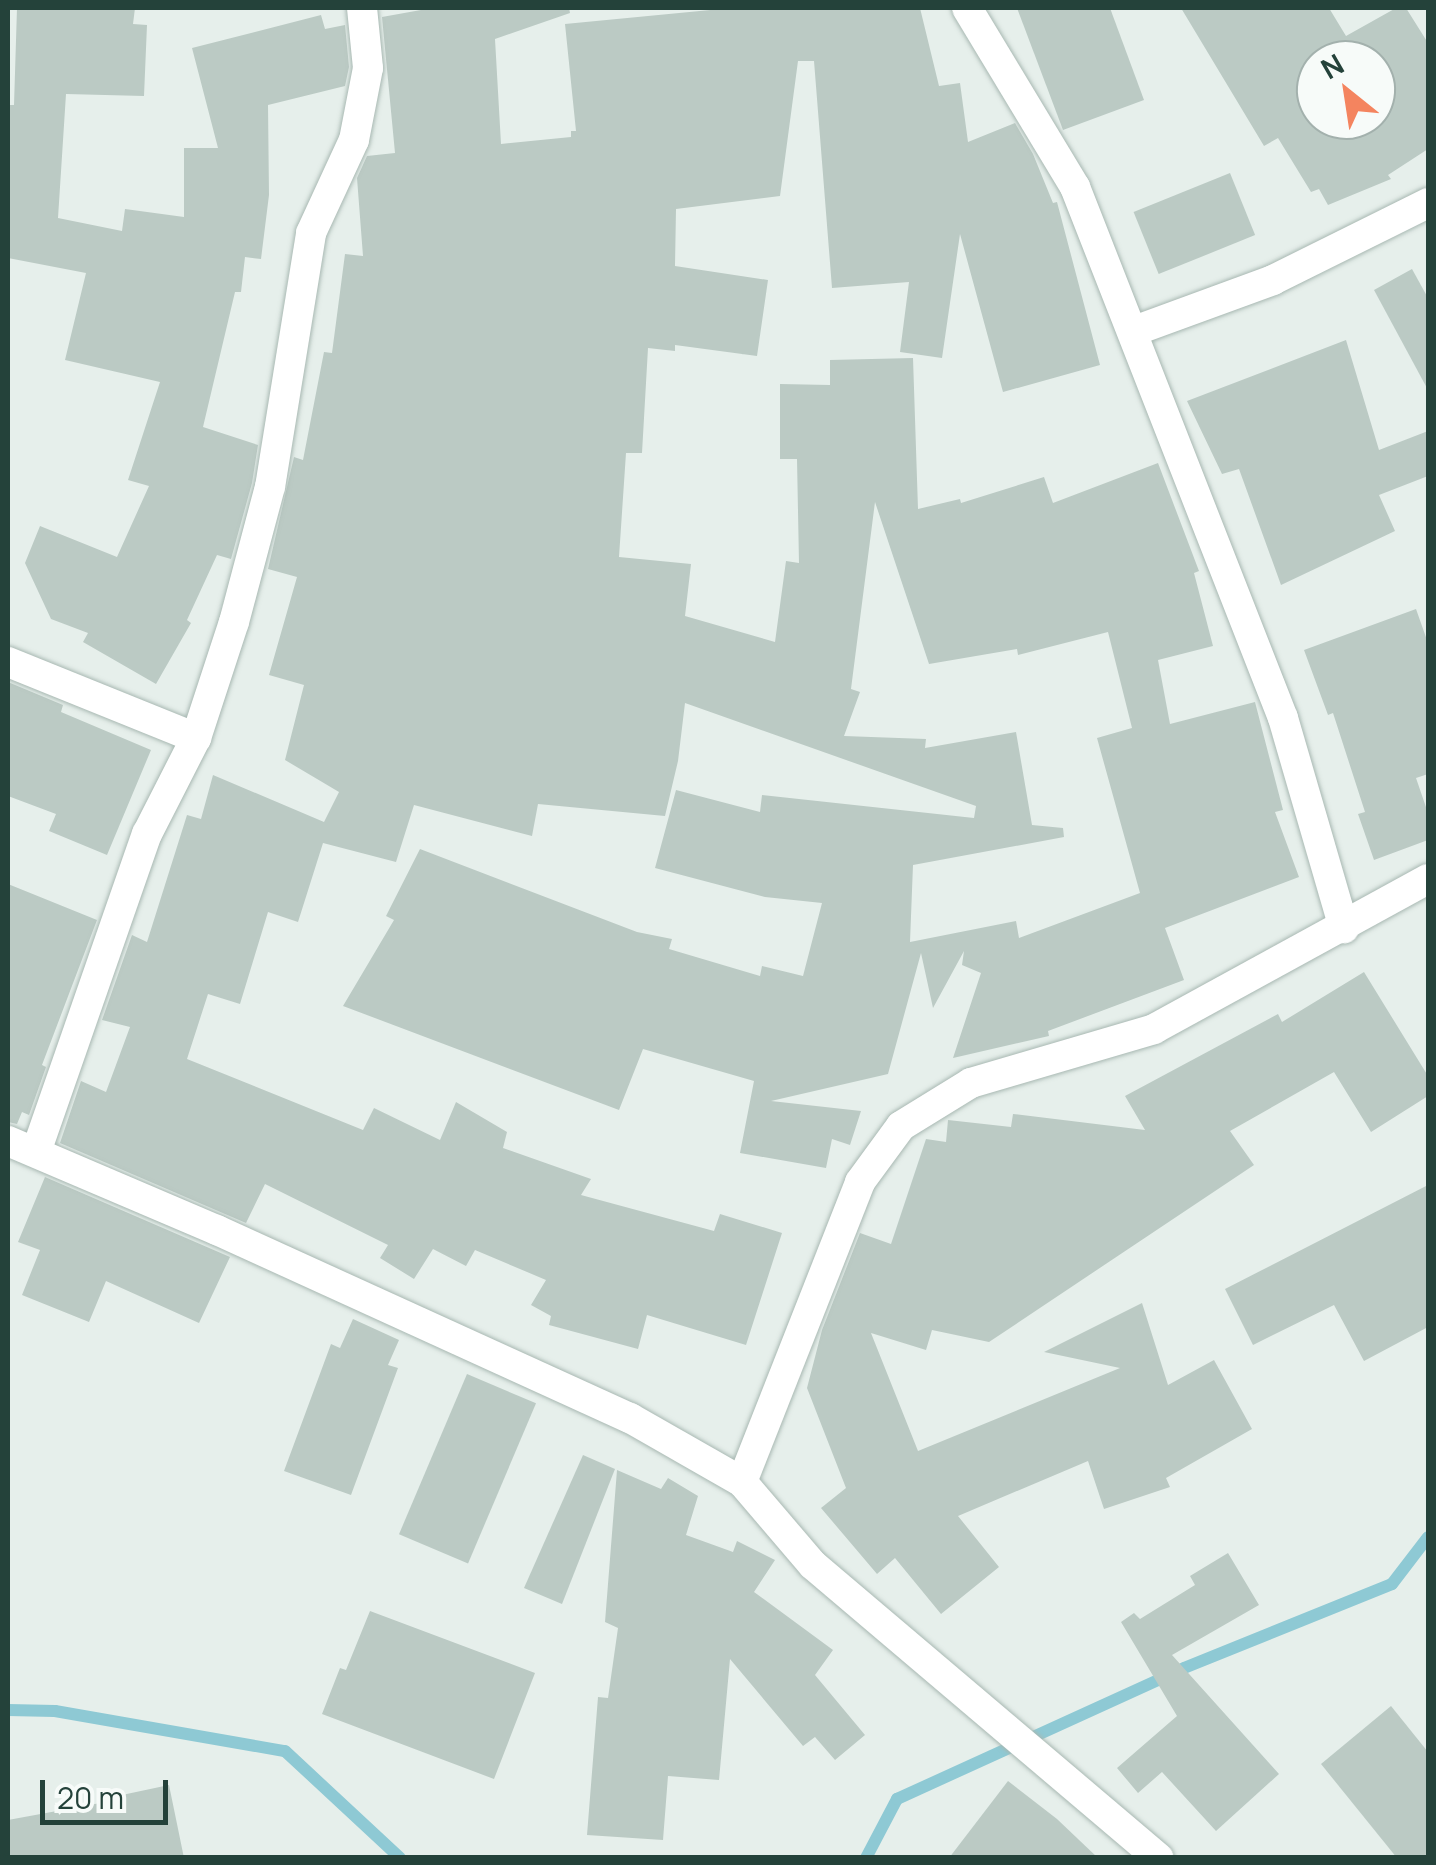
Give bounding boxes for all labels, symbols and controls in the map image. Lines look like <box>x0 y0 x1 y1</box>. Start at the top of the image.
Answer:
north arrow <box>1296 40 1396 140</box>
text: N <box>1314 44 1350 87</box>
scale bar <box>45 1760 172 1822</box>
text: 20 m <box>57 1777 124 1818</box>

